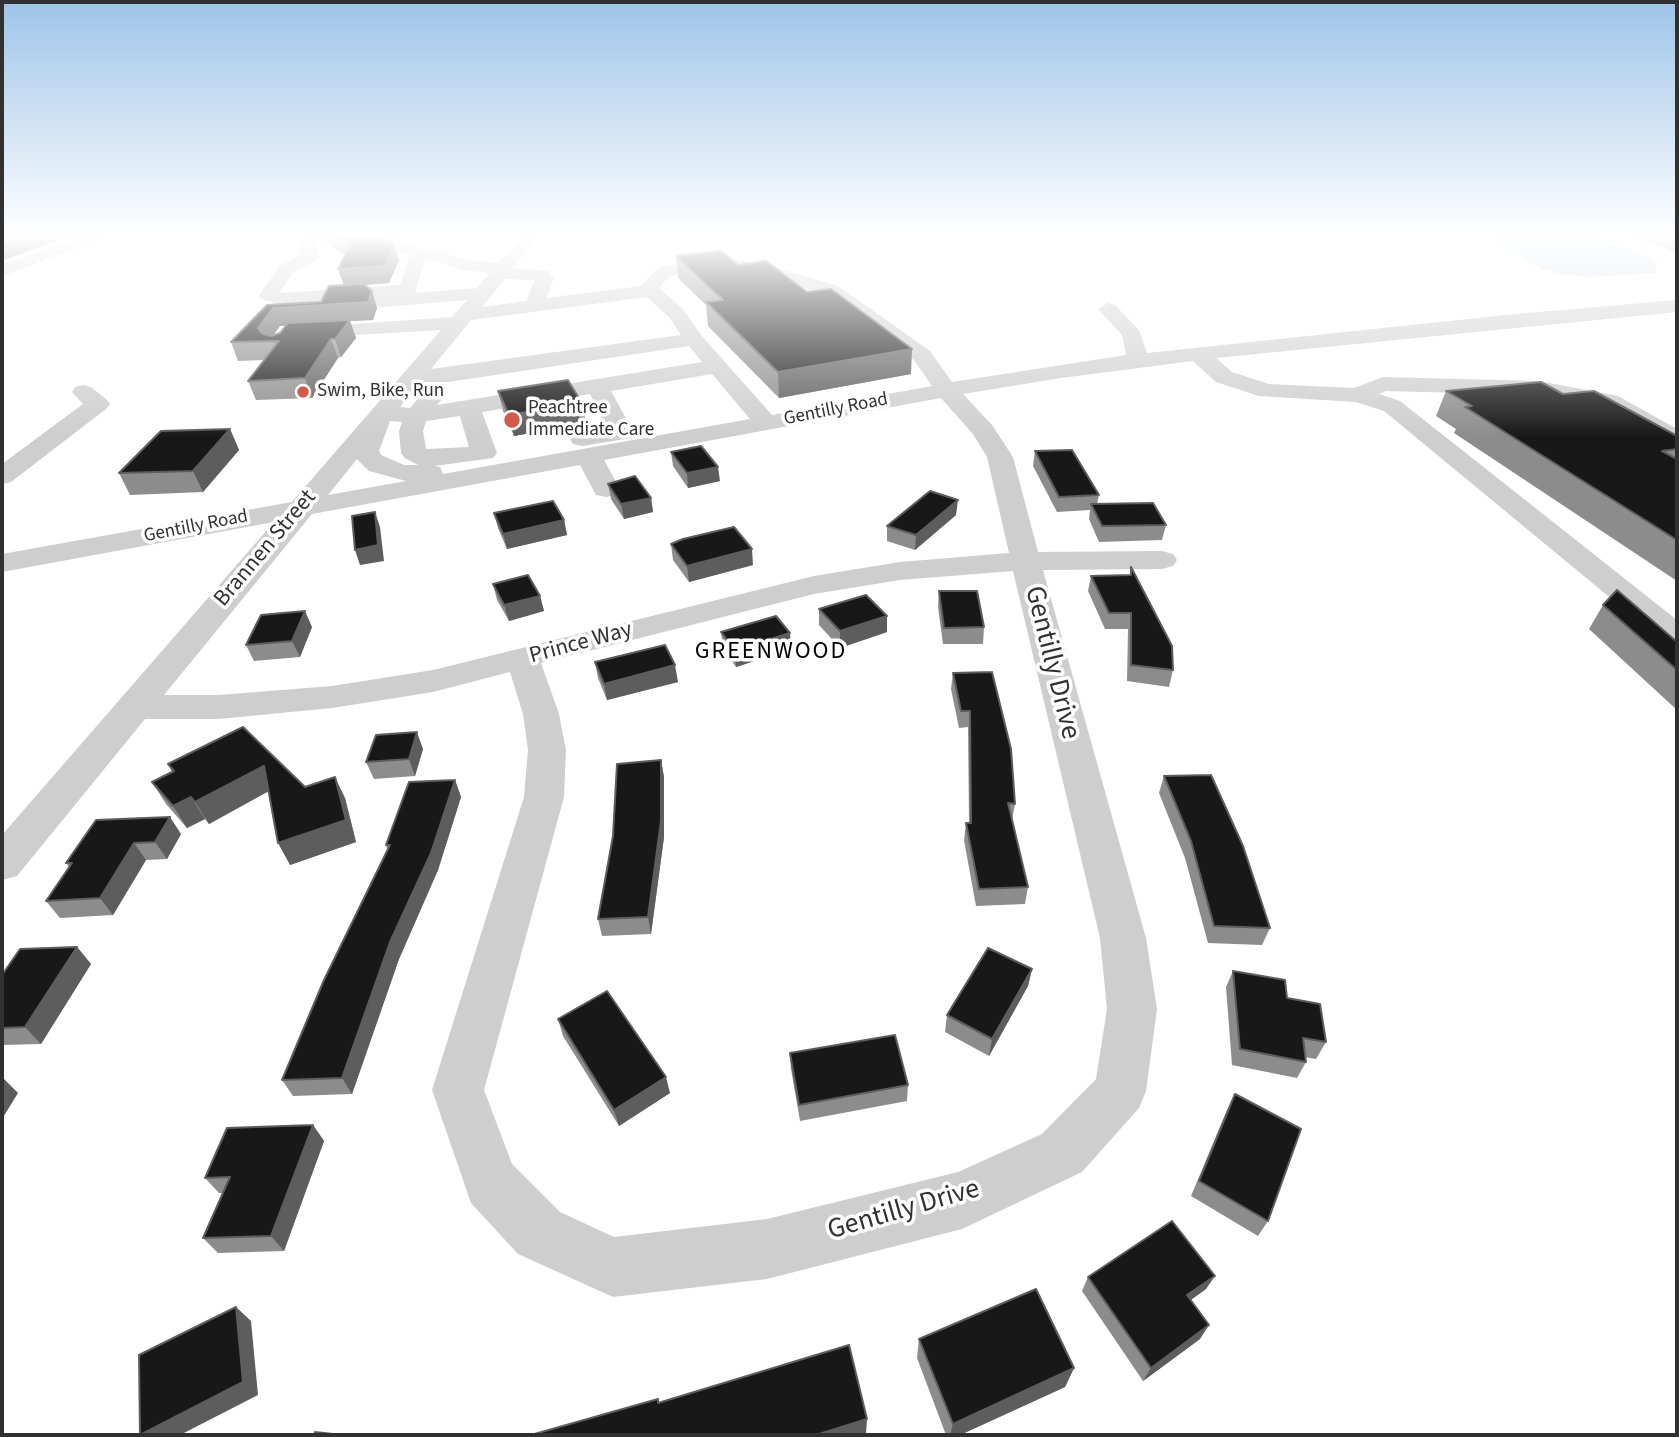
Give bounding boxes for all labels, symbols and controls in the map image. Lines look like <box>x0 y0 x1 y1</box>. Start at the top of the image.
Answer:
place label: Swim, Bike, Run <box>317 381 444 403</box>
marker: Swim, Bike, Run <box>295 384 311 400</box>
street label: Gentilly Road <box>782 389 890 431</box>
place label: Peachtree Immediate Care <box>528 398 654 442</box>
marker: Peachtree Immediate Care <box>502 410 522 430</box>
street label: Brannen Street <box>209 485 323 613</box>
street label: Gentilly Road <box>142 506 250 548</box>
street label: Gentilly Drive <box>1016 583 1086 743</box>
street label: Prince Way <box>527 617 635 671</box>
district label: GREENWOOD <box>696 639 846 667</box>
street label: Gentilly Drive <box>824 1173 984 1249</box>

